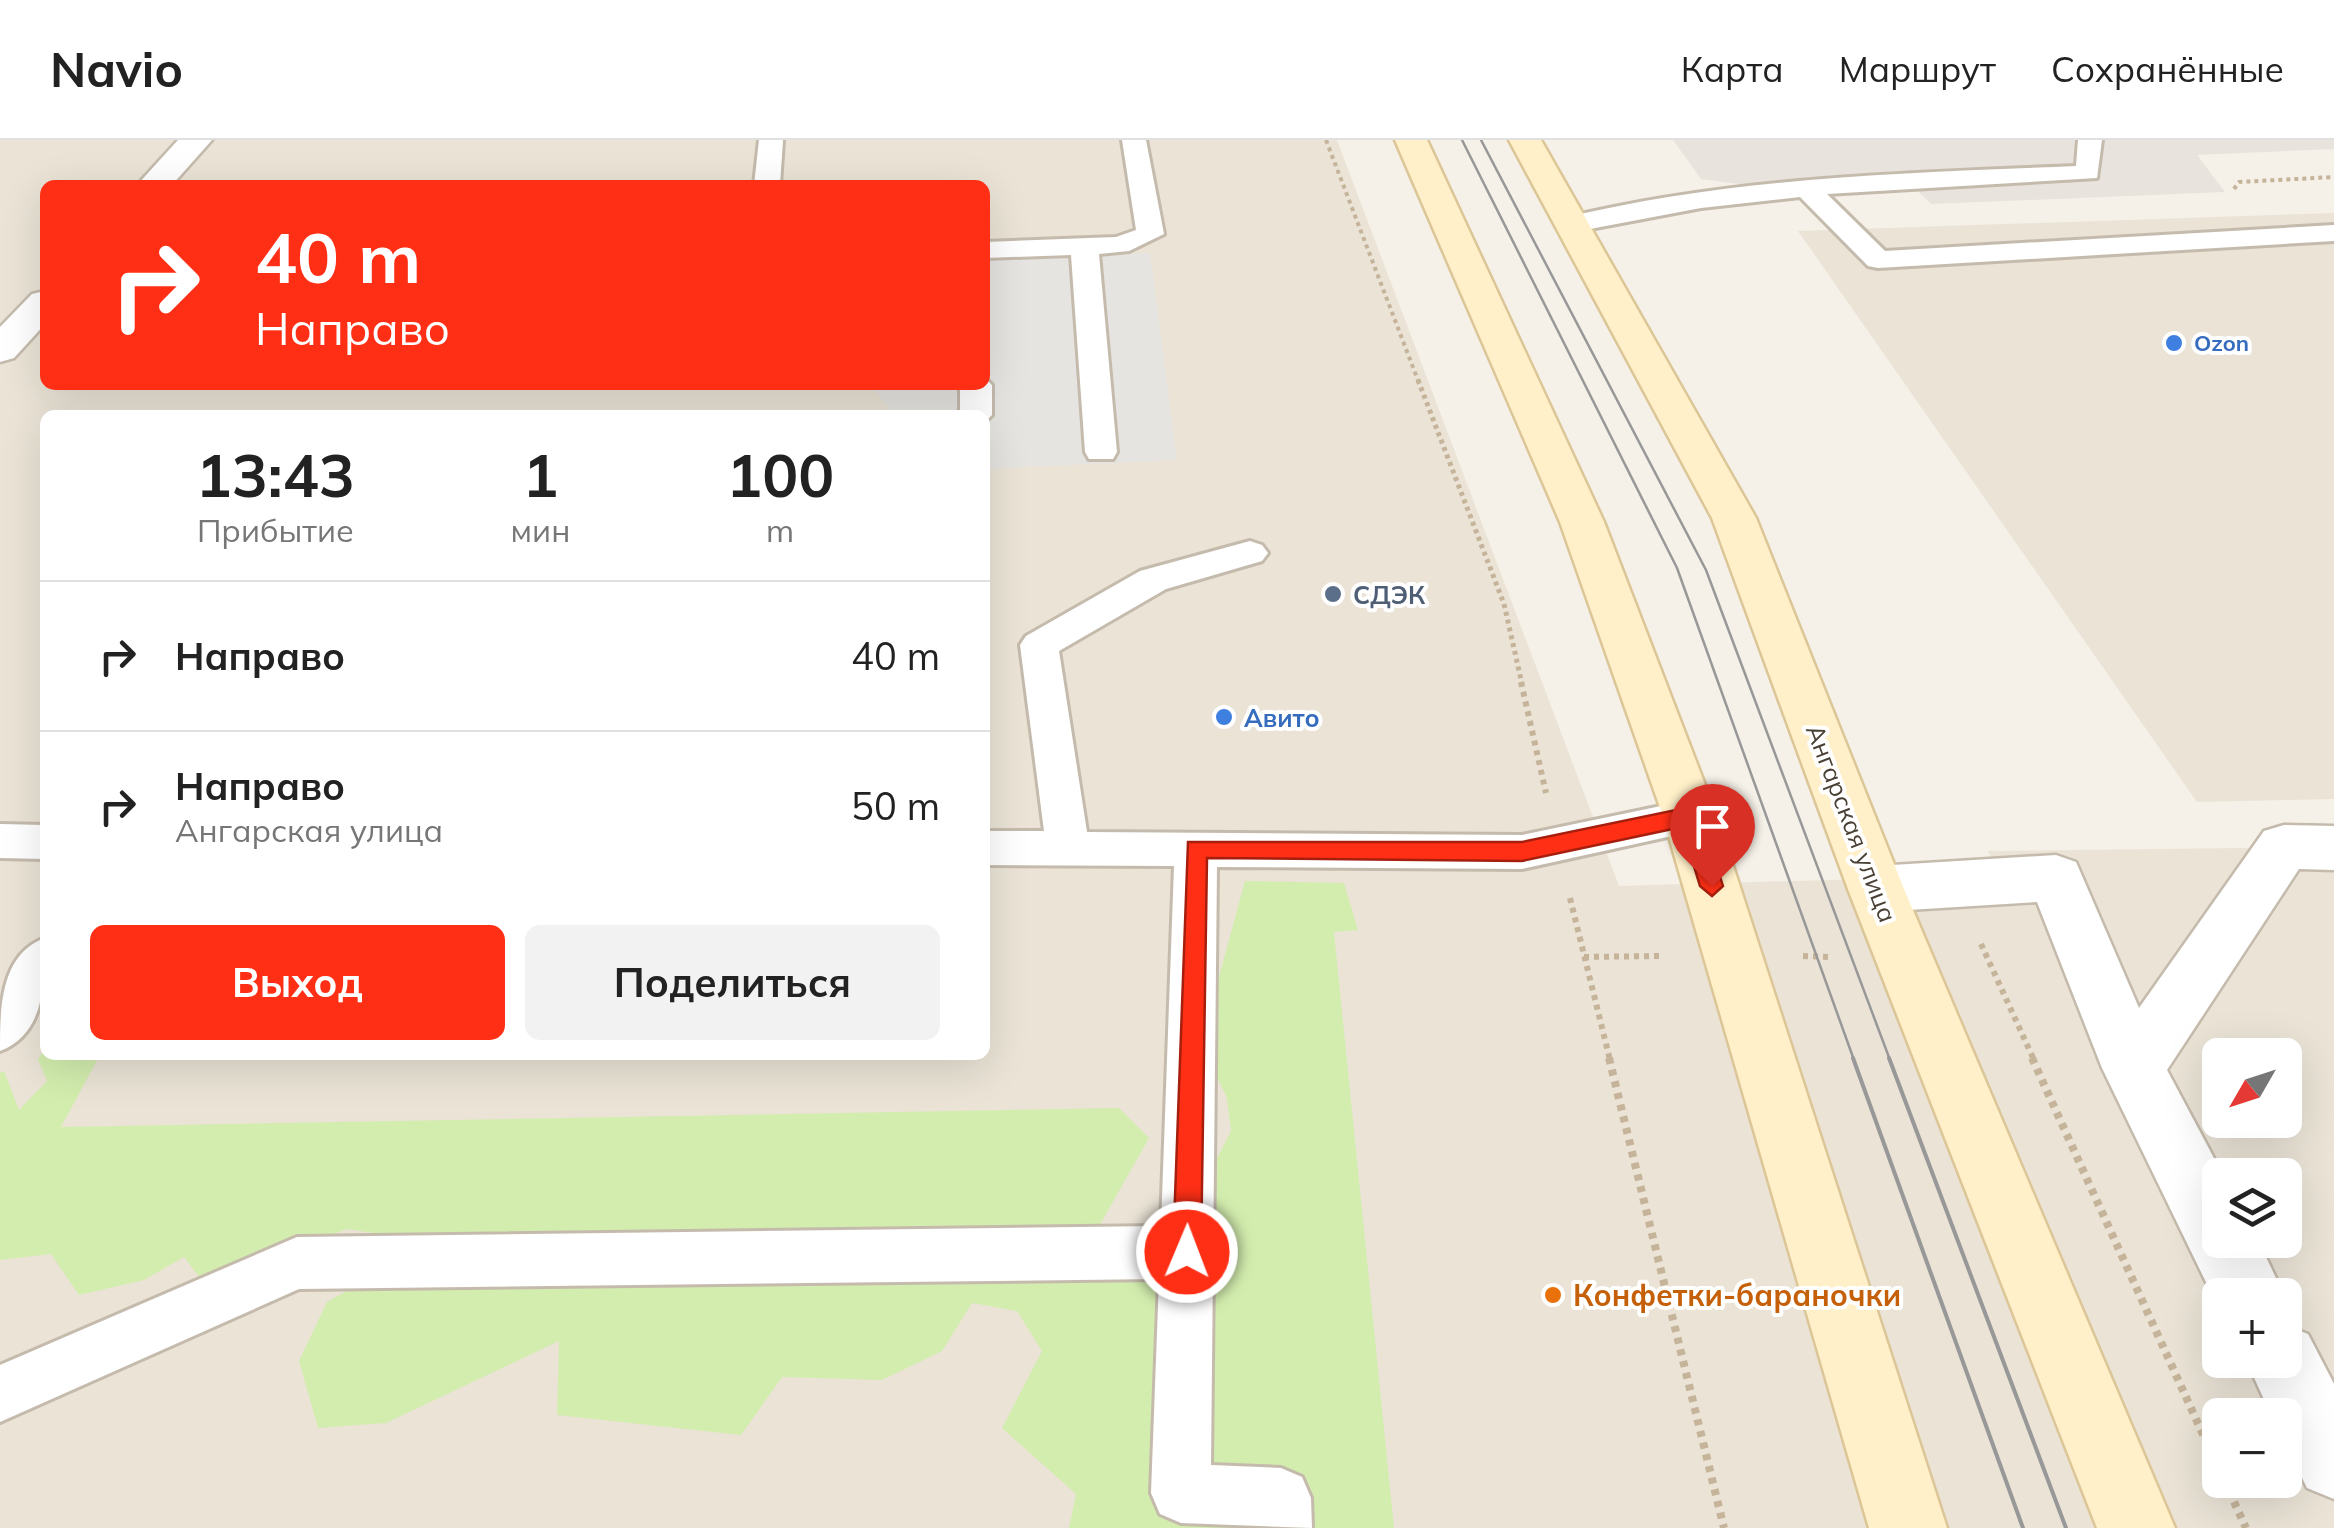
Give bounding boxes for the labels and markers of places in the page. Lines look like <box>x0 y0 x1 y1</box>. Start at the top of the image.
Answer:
place label: Ozon <box>2194 329 2249 357</box>
marker: Ozon <box>2163 332 2185 354</box>
place label: СДЭК <box>1353 579 1426 610</box>
marker: СДЭК <box>1322 583 1344 605</box>
place label: Авито <box>1244 702 1320 733</box>
marker: Авито <box>1213 706 1235 728</box>
pin <box>1670 784 1755 887</box>
place label: Конфетки-бараночки <box>1573 1276 1901 1314</box>
marker: Конфетки-бараночки <box>1542 1284 1564 1306</box>

